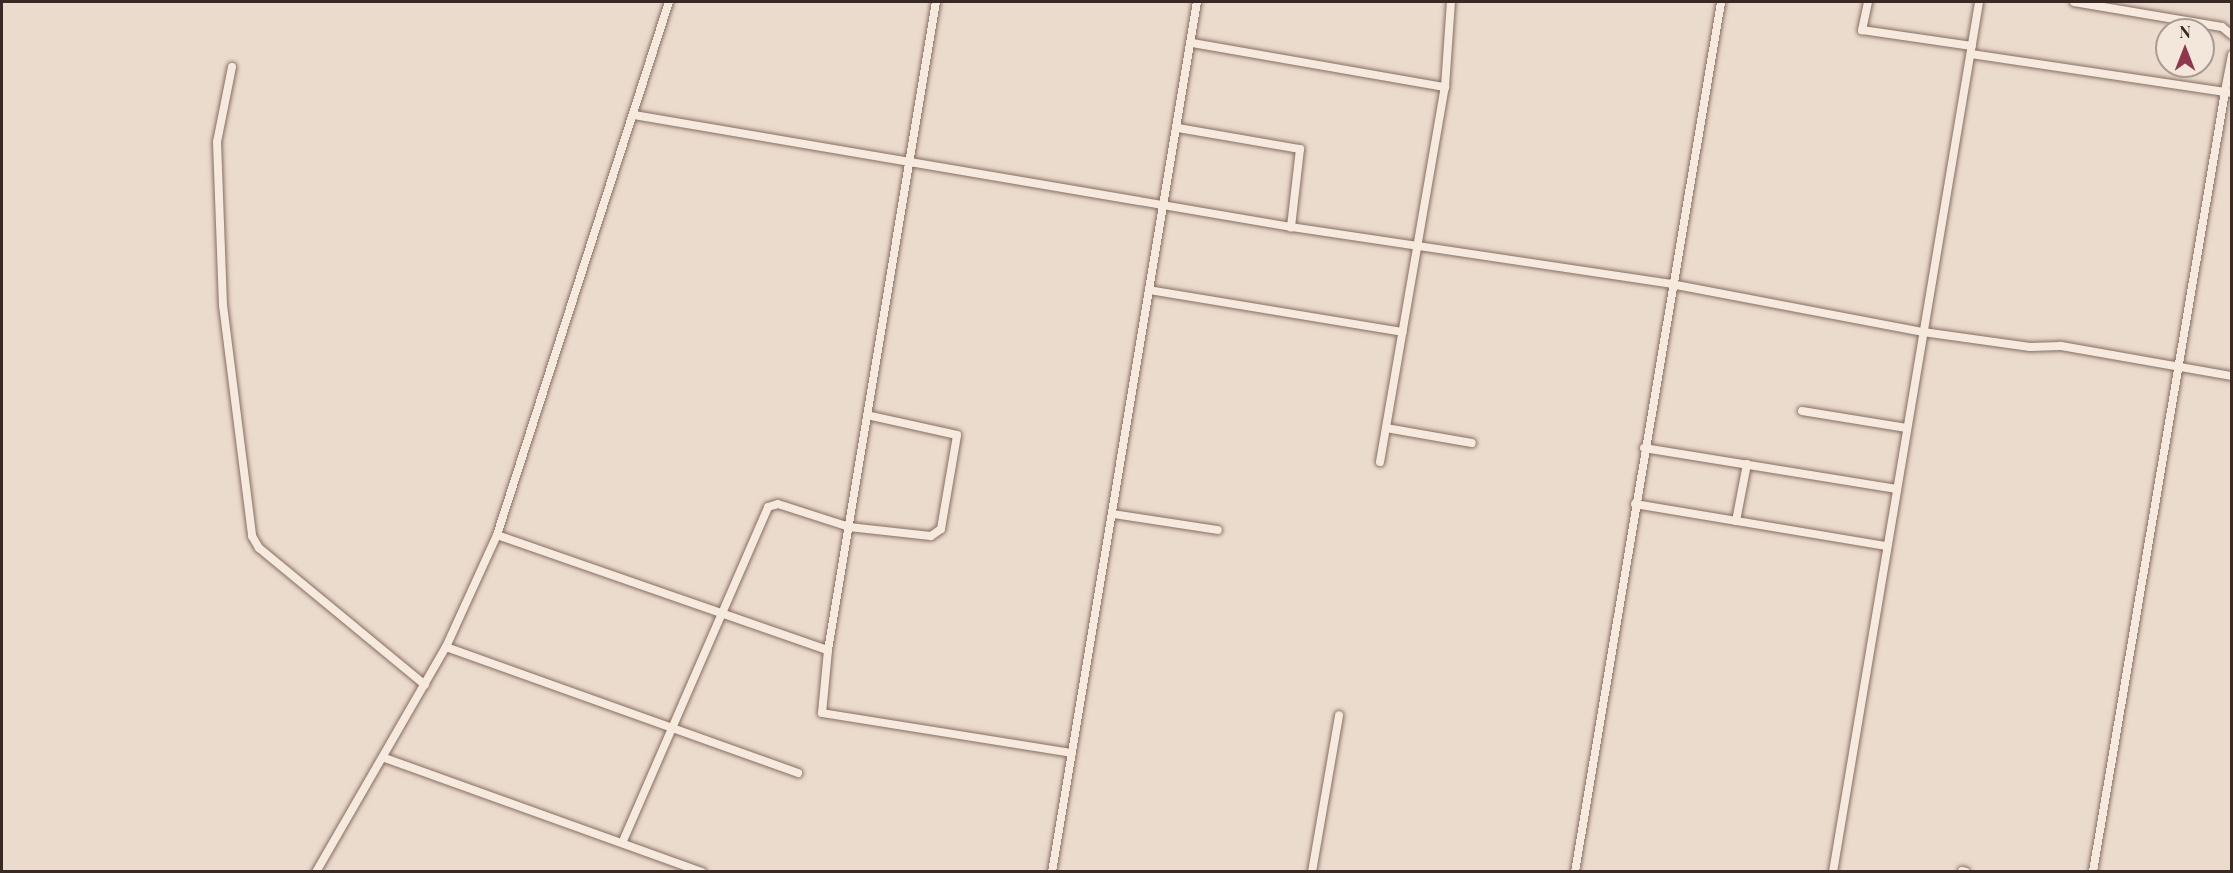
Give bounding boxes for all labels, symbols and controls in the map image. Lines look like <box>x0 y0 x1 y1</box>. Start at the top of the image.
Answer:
north arrow <box>2155 18 2215 78</box>
text: N <box>2179 21 2191 42</box>

